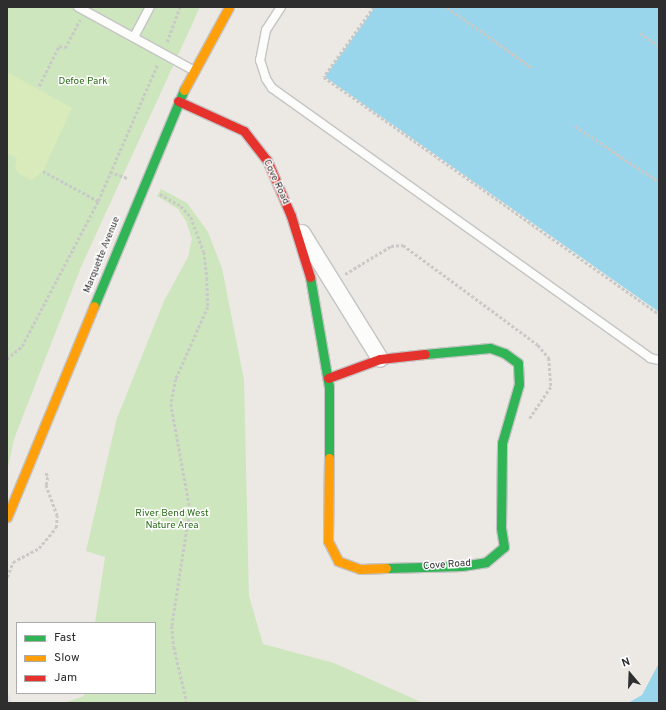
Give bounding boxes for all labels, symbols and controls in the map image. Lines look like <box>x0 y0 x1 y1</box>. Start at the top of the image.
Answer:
park label: Defoe Park <box>58 76 108 88</box>
street label: Cove Road <box>260 158 292 206</box>
street label: Marquette Avenue <box>81 215 123 295</box>
park label: River Bend West Nature Area <box>135 507 209 530</box>
street label: Cove Road <box>423 557 471 573</box>
legend <box>16 622 156 694</box>
text: Fast <box>54 630 76 646</box>
text: Slow <box>54 650 80 666</box>
north arrow <box>610 654 650 694</box>
text: N <box>620 655 632 671</box>
text: Jam <box>54 670 77 686</box>

